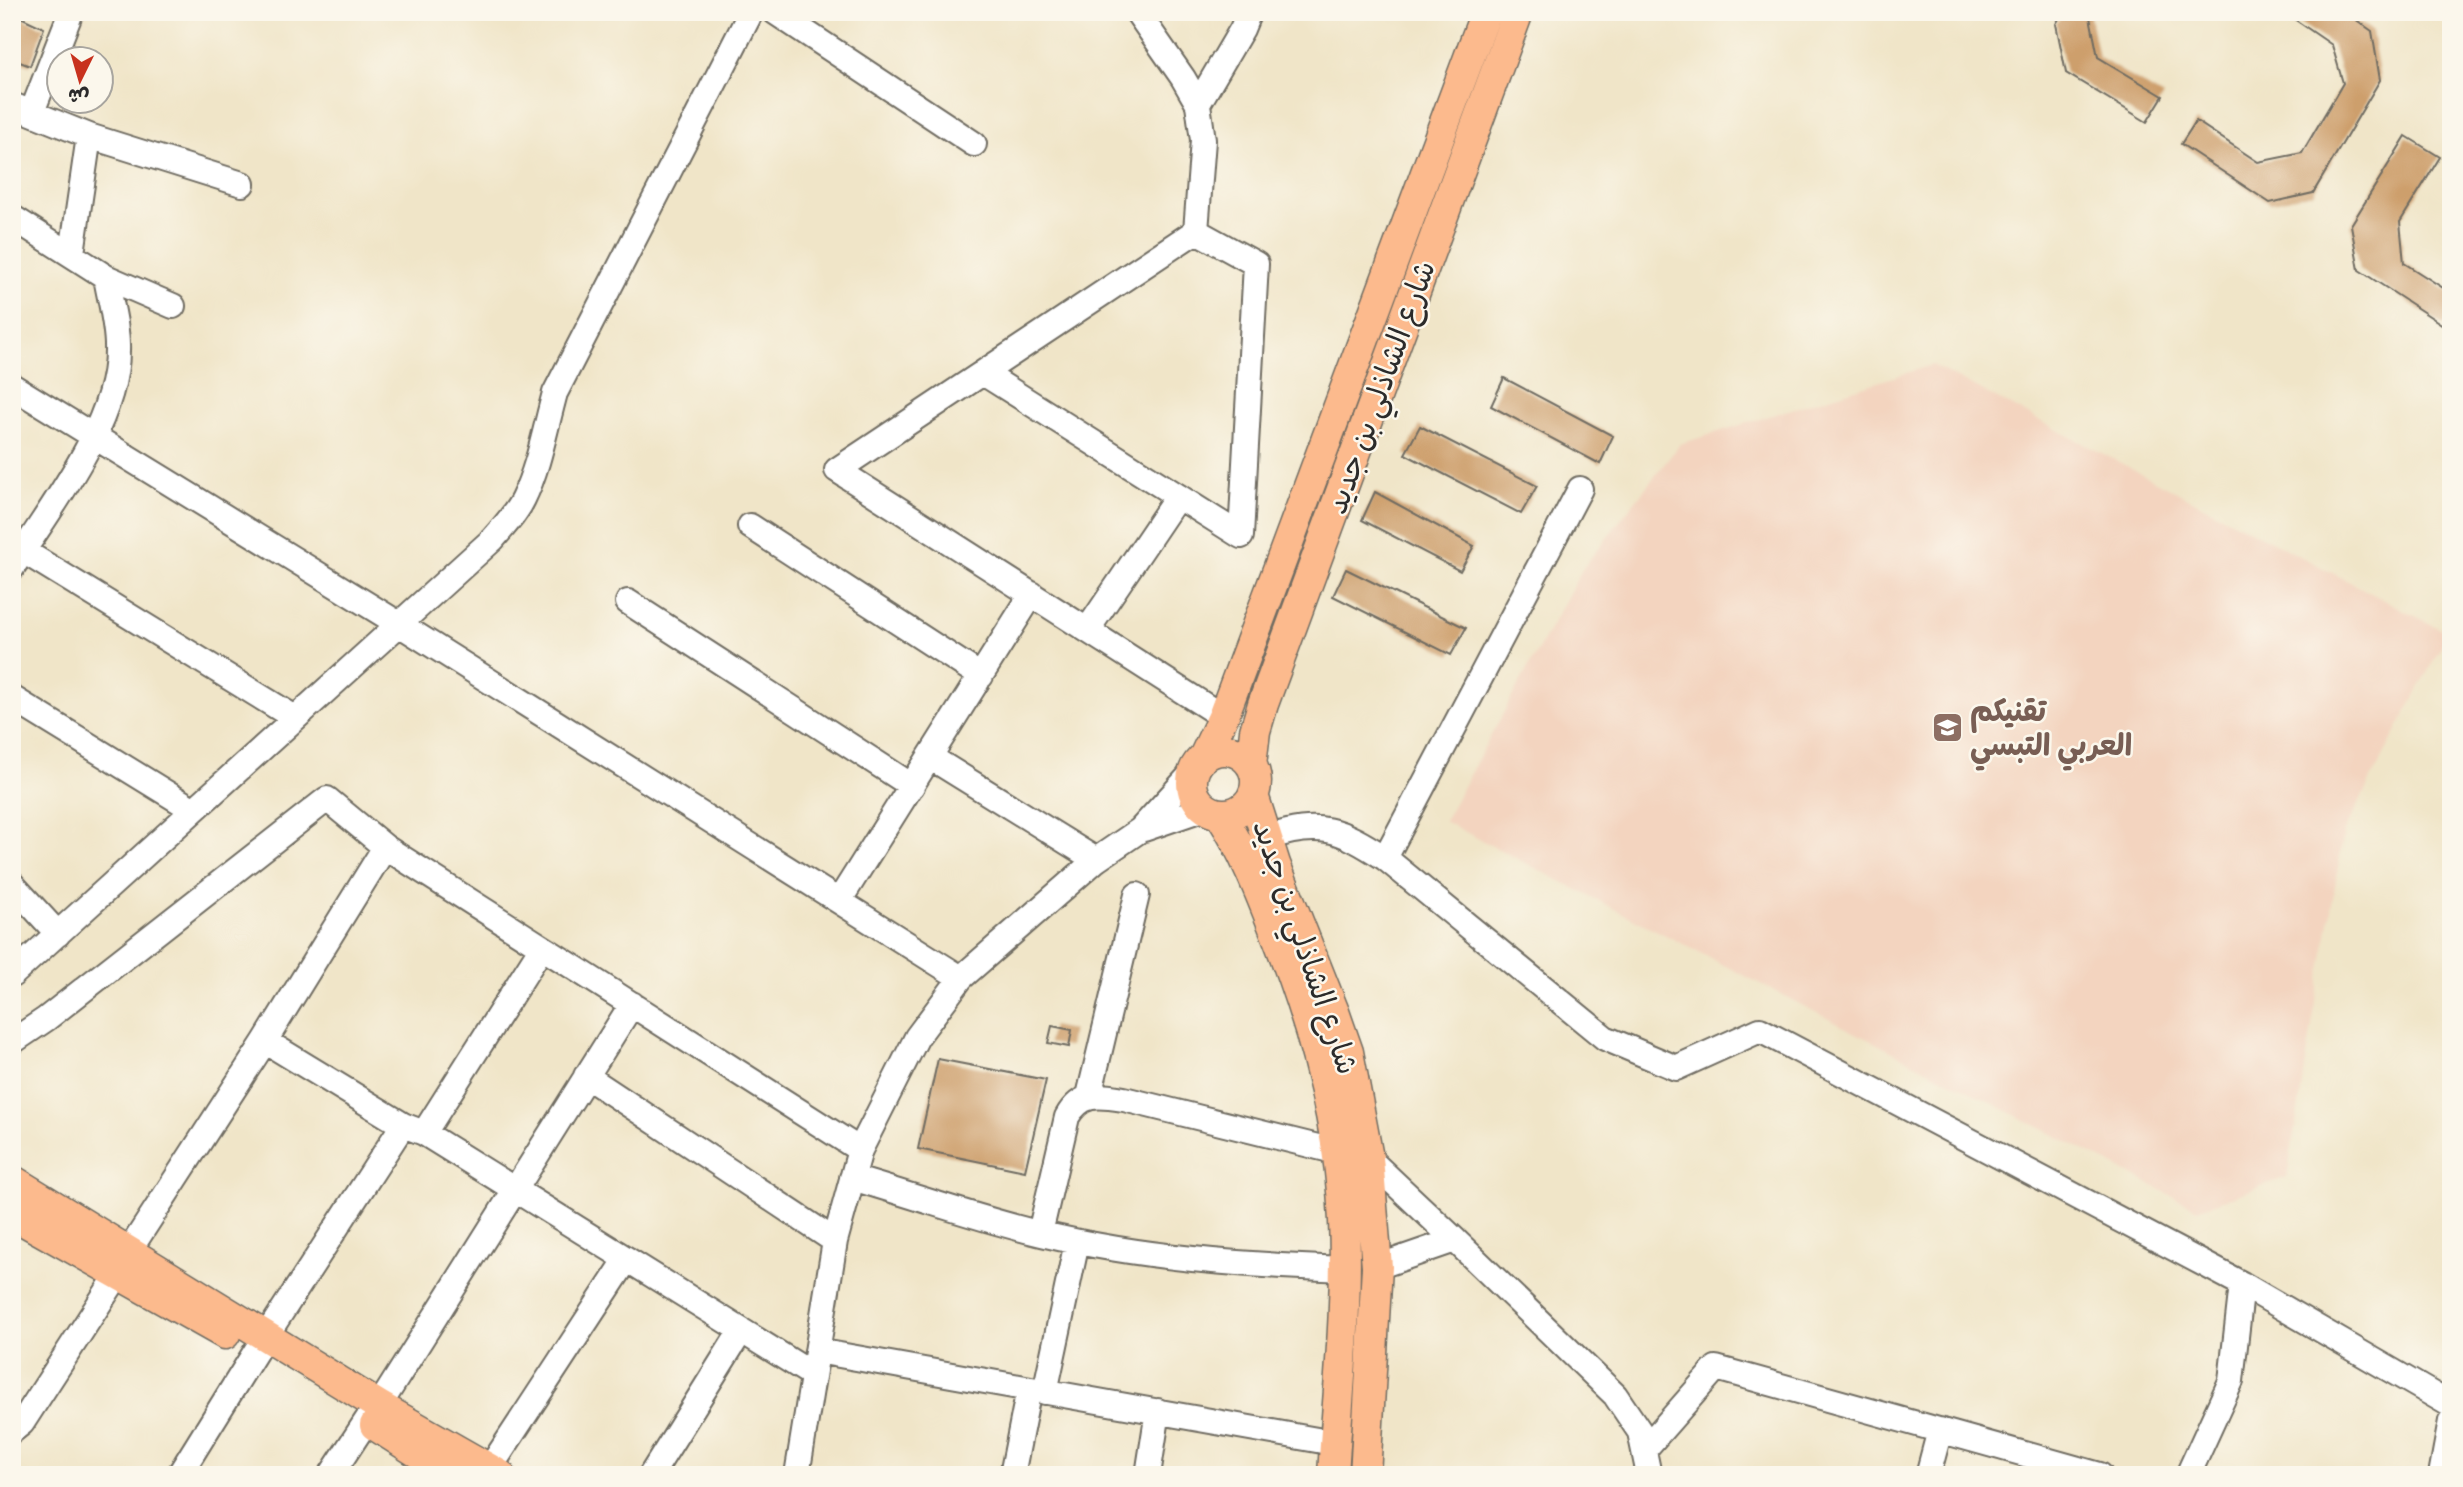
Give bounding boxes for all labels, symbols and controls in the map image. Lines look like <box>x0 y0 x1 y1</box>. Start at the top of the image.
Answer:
north arrow <box>46 46 116 116</box>
text: ش <box>67 84 90 109</box>
street label: شارع الشاذلي بن جديد <box>1317 255 1451 521</box>
place label: تقنيكم العربي التبسي <box>1970 692 2132 771</box>
school or university icon: تقنيكم العربي التبسي <box>1930 710 1964 744</box>
street label: شارع الشاذلي بن جديد <box>1238 815 1367 1082</box>

